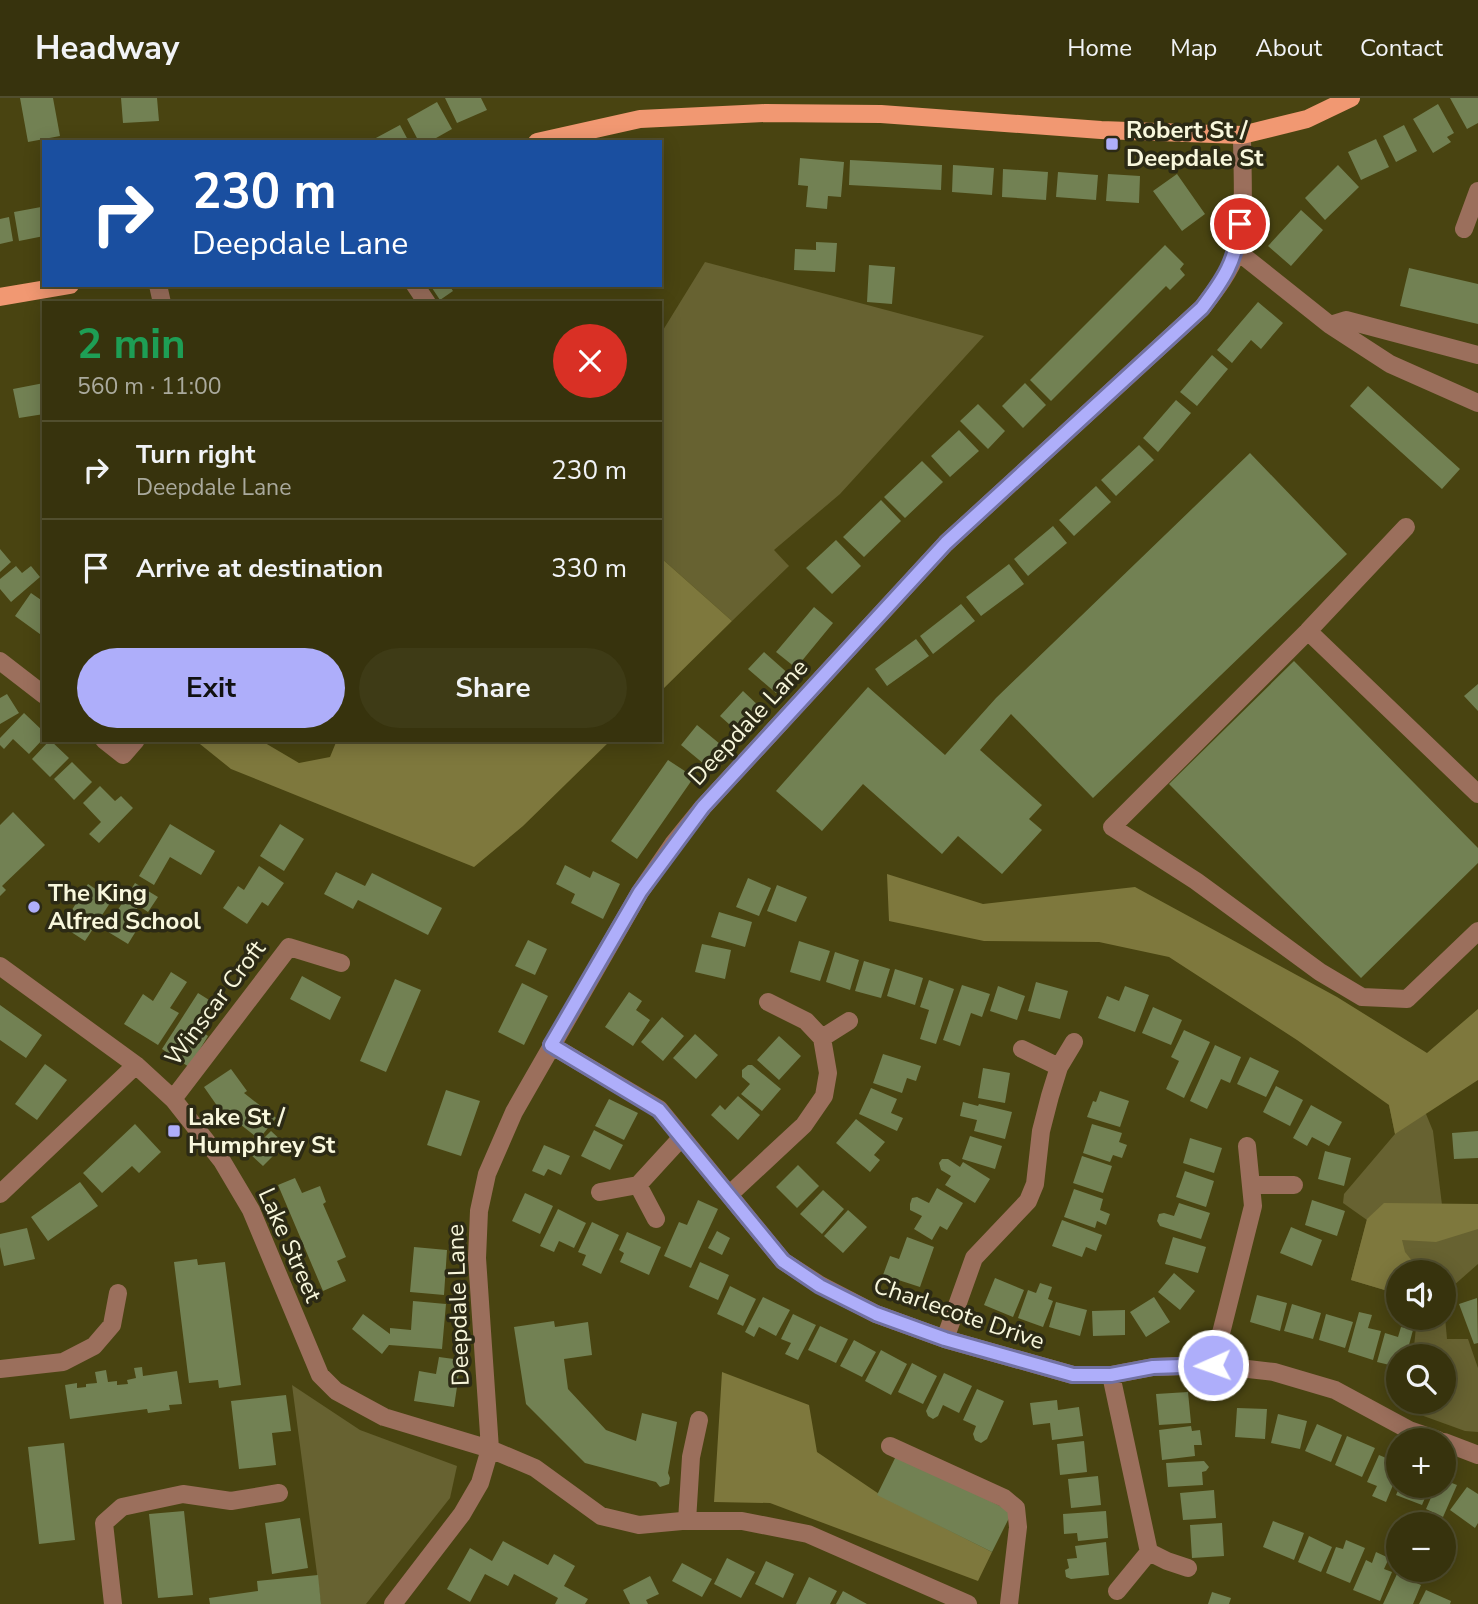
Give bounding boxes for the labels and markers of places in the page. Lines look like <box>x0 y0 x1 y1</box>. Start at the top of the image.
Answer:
place label: Robert St / Deepdale St <box>1126 114 1264 174</box>
marker: Robert St / Deepdale St <box>1104 136 1120 152</box>
pin <box>1210 194 1270 254</box>
place label: The King Alfred School <box>48 877 201 937</box>
marker: The King Alfred School <box>26 899 42 915</box>
place label: Lake St / Humphrey St <box>188 1101 336 1161</box>
marker: Lake St / Humphrey St <box>166 1123 182 1139</box>

